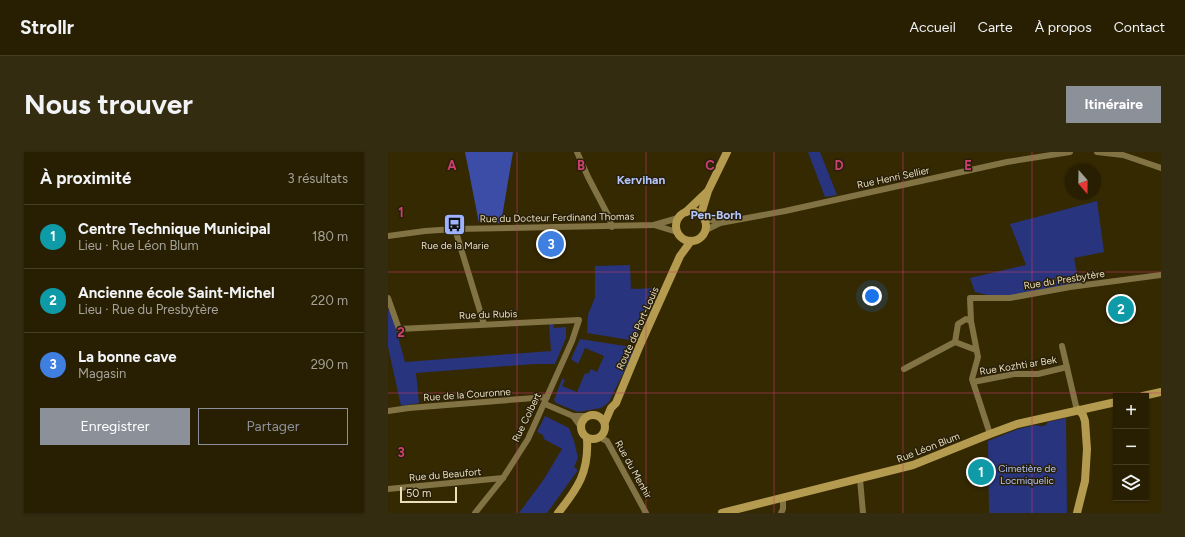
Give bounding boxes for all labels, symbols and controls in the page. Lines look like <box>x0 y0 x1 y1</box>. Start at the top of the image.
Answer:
text: Strollr <box>20 16 74 39</box>
text: Accueil <box>910 19 956 36</box>
text: Carte <box>978 19 1013 36</box>
text: À propos <box>1035 19 1092 36</box>
text: Contact <box>1114 19 1165 36</box>
button: Itinéraire <box>1066 86 1161 123</box>
text: Nous trouver <box>24 87 193 121</box>
text: A <box>447 158 457 173</box>
text: B <box>577 158 585 173</box>
text: C <box>705 158 715 173</box>
text: D <box>834 158 844 173</box>
text: E <box>964 158 972 173</box>
street label: Rue Henri Sellier <box>856 163 931 192</box>
north arrow <box>1065 164 1101 200</box>
text: À proximité <box>40 168 131 188</box>
text: 3 résultats <box>288 171 348 186</box>
district label: Kervihan <box>617 173 666 187</box>
text: 1 <box>398 205 404 220</box>
district label: Pen-Borh <box>690 208 742 222</box>
street label: Rue du Docteur Ferdinand Thomas <box>480 210 635 225</box>
bus stop icon: Rue de la Marie <box>442 212 468 238</box>
text: Centre Technique Municipal <box>78 220 271 238</box>
text: 1 <box>50 229 56 244</box>
text: 180 m <box>312 229 348 244</box>
pin: 3 <box>538 229 564 259</box>
text: Lieu · Rue Léon Blum <box>78 238 199 253</box>
place label: Rue de la Marie <box>421 239 490 252</box>
street label: Rue du Presbytère <box>1023 267 1106 292</box>
text: Ancienne école Saint-Michel <box>78 284 275 302</box>
street label: Route de Port-Louis <box>613 284 662 372</box>
your location <box>862 286 882 306</box>
text: 2 <box>49 293 57 308</box>
text: 220 m <box>311 293 348 308</box>
pin: 2 <box>1108 294 1134 324</box>
text: Lieu · Rue du Presbytère <box>78 302 218 317</box>
street label: Rue du Rubis <box>459 307 518 322</box>
text: 2 <box>397 325 405 340</box>
text: La bonne cave <box>78 348 177 366</box>
street label: Rue Kozhti ar Bek <box>979 353 1058 378</box>
text: 3 <box>49 357 57 372</box>
text: 290 m <box>311 357 348 372</box>
text: Magasin <box>78 366 126 381</box>
street label: Rue de la Couronne <box>423 385 512 404</box>
street label: Rue Colbert <box>509 390 544 444</box>
map controls <box>1113 393 1149 501</box>
button: + <box>1113 393 1149 429</box>
button: Enregistrer <box>40 408 190 445</box>
button: Partager <box>198 408 348 445</box>
street label: Rue Léon Blum <box>895 429 962 465</box>
button: − <box>1113 429 1149 465</box>
street label: Rue du Menhir <box>612 438 655 501</box>
text: 3 <box>397 445 405 460</box>
pin: 1 <box>968 457 994 487</box>
park label: Cimetière de Locmiquelic <box>998 462 1056 487</box>
street label: Rue du Beaufort <box>408 465 482 484</box>
button: layers <box>1113 465 1149 501</box>
scale bar <box>400 485 457 504</box>
text: 50 m <box>406 487 431 500</box>

